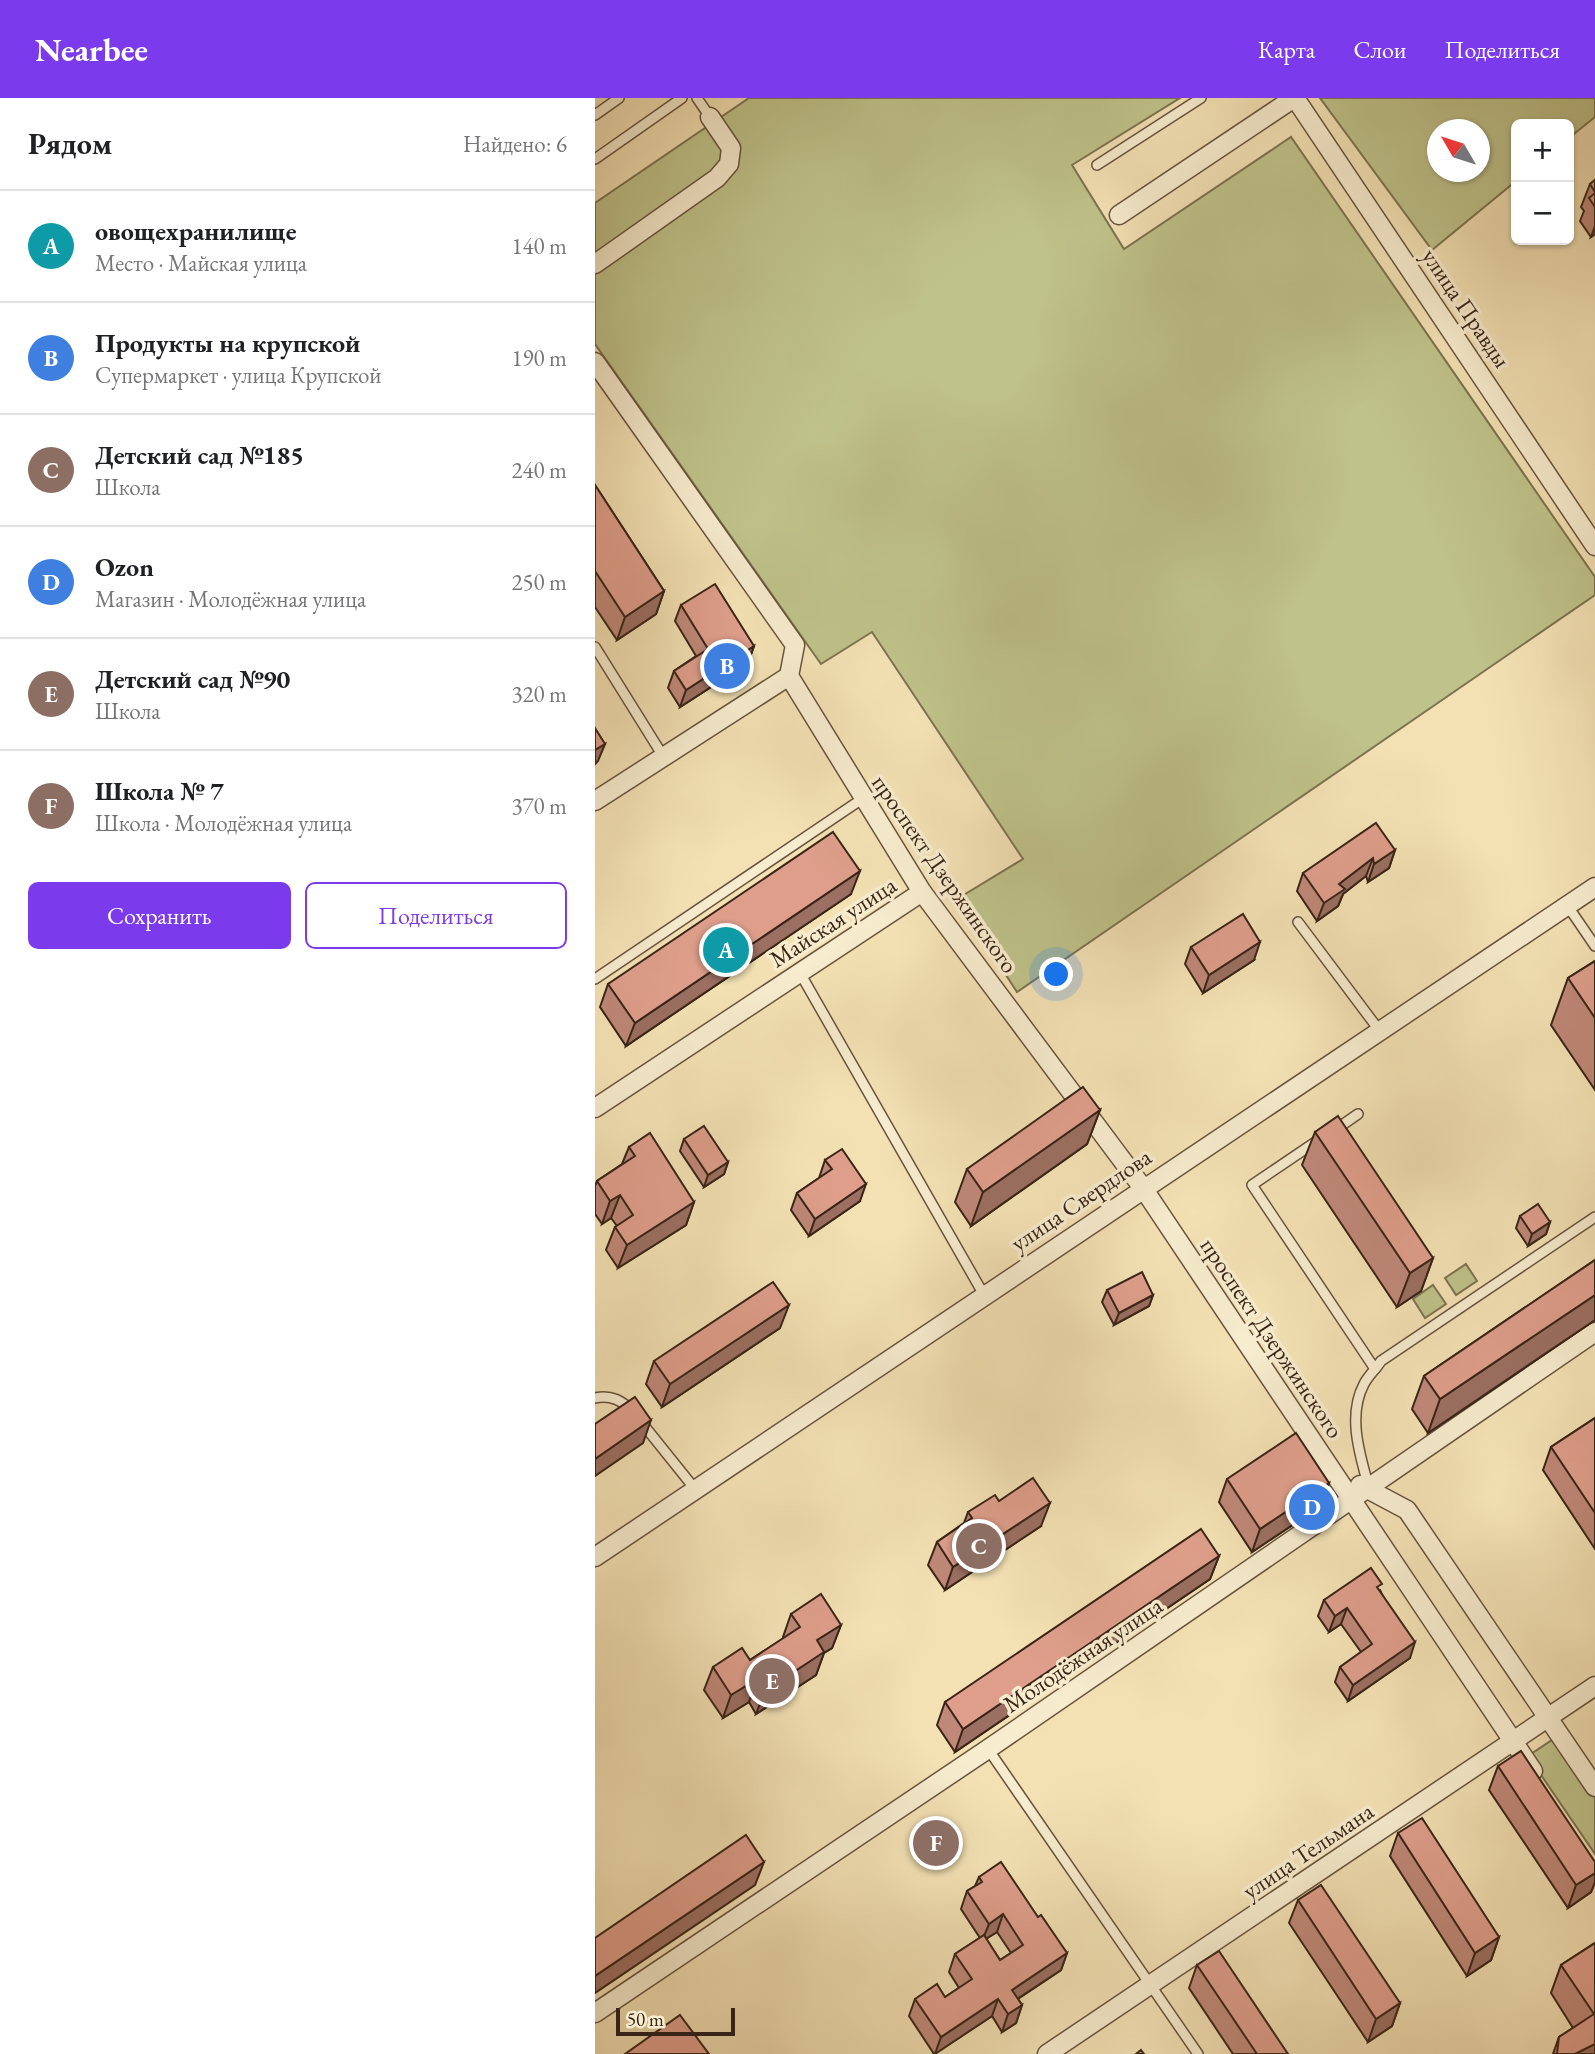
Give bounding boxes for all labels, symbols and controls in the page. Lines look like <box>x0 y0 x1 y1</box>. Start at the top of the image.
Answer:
text: Nearbee <box>35 28 148 71</box>
text: Карта <box>1258 34 1315 65</box>
text: Слои <box>1353 34 1407 65</box>
text: Поделиться <box>1445 34 1560 65</box>
north arrow <box>1427 119 1490 182</box>
map controls <box>1511 119 1574 245</box>
button: + <box>1511 119 1574 182</box>
text: Рядом <box>28 124 112 163</box>
text: Найдено: 6 <box>463 129 567 159</box>
button: − <box>1511 182 1574 245</box>
text: овощехранилище <box>95 214 297 248</box>
text: A <box>43 231 59 261</box>
text: 140 m <box>511 231 567 261</box>
street label: улица Правды <box>1415 242 1518 374</box>
text: Место · Майская улица <box>95 248 307 278</box>
text: Продукты на крупской <box>95 326 360 360</box>
text: B <box>44 343 58 373</box>
text: 190 m <box>511 343 567 373</box>
text: Супермаркет · улица Крупской <box>95 360 381 390</box>
text: Детский сад №185 <box>95 438 304 472</box>
text: C <box>43 455 59 485</box>
text: 240 m <box>511 455 567 485</box>
text: Школа <box>95 472 160 502</box>
text: Ozon <box>95 550 154 584</box>
text: D <box>42 567 60 597</box>
text: 250 m <box>511 567 567 597</box>
text: Магазин · Молодёжная улица <box>95 584 366 614</box>
pin: B <box>704 640 750 692</box>
text: Детский сад №90 <box>95 662 290 696</box>
text: E <box>44 679 58 709</box>
text: 320 m <box>511 679 567 709</box>
text: Школа <box>95 696 160 726</box>
street label: проспект Дзержинского <box>865 768 1026 979</box>
text: Школа № 7 <box>95 774 224 808</box>
text: F <box>45 791 57 821</box>
text: 370 m <box>511 791 567 821</box>
text: Школа · Молодёжная улица <box>95 808 352 838</box>
street label: Майская улица <box>763 869 902 974</box>
button: Сохранить <box>28 882 291 949</box>
button: Поделиться <box>305 882 567 949</box>
pin: A <box>703 924 749 976</box>
your location <box>1039 957 1073 991</box>
street label: улица Свердлова <box>1004 1141 1157 1258</box>
street label: проспект Дзержинского <box>1194 1232 1351 1444</box>
pin: D <box>1289 1481 1335 1533</box>
pin: C <box>956 1520 1002 1572</box>
street label: Молодёжная улица <box>997 1590 1169 1719</box>
pin: E <box>749 1655 795 1707</box>
street label: улица Тельмана <box>1236 1795 1380 1906</box>
pin: F <box>913 1817 959 1869</box>
scale bar <box>616 2005 735 2037</box>
text: 50 m <box>627 2007 664 2032</box>

